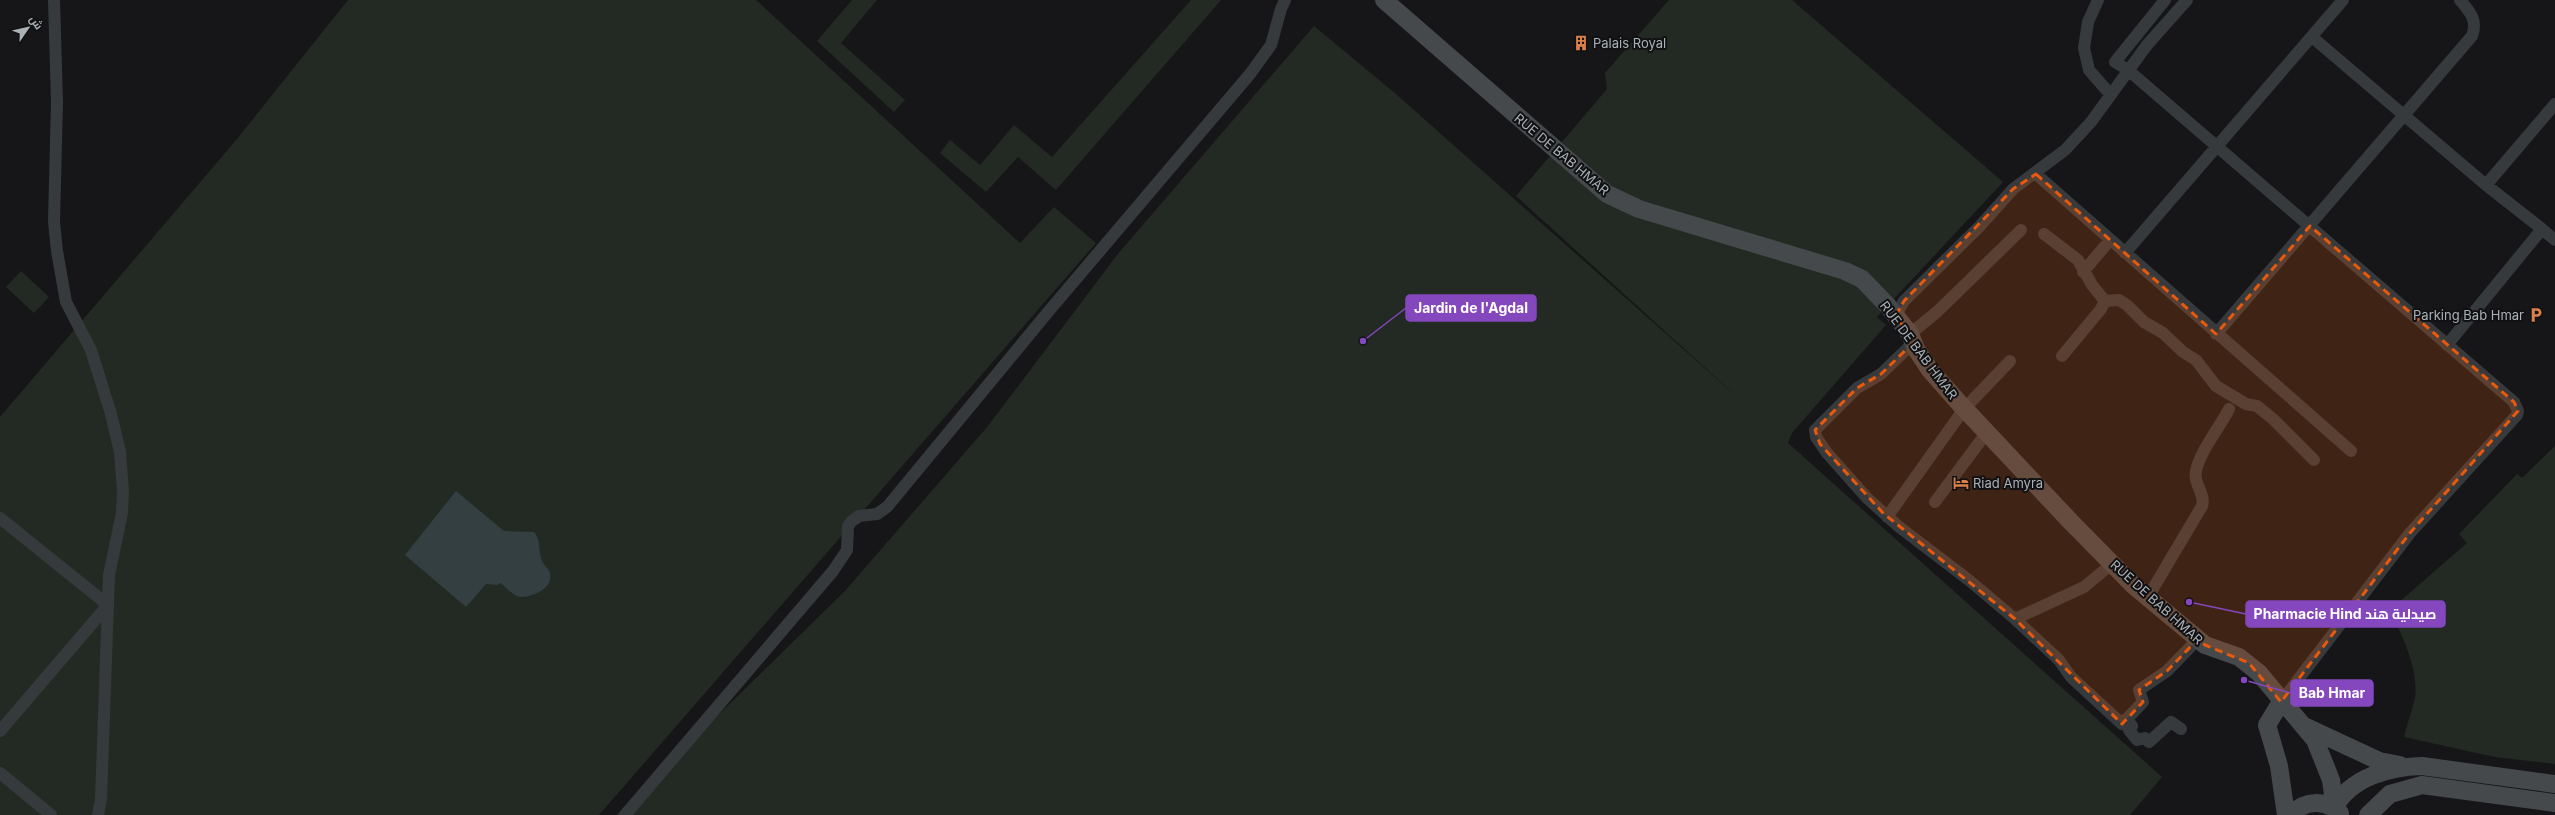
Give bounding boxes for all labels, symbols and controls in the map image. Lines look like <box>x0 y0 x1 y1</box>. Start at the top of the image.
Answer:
north arrow <box>8 8 48 48</box>
text: ش <box>27 13 46 32</box>
building icon: Palais Royal <box>1572 34 1590 52</box>
place label: Palais Royal <box>1593 35 1666 51</box>
street label: RUE DE BAB HMAR <box>1511 110 1613 198</box>
callout: Jardin de l'Agdal <box>1406 295 1536 321</box>
street label: RUE DE BAB HMAR <box>1877 298 1961 402</box>
text: Jardin de l'Agdal <box>1414 299 1528 316</box>
parking icon: Parking Bab Hmar <box>2527 306 2545 324</box>
place label: Parking Bab Hmar <box>2413 307 2524 323</box>
hotel icon: Riad Amyra <box>1952 474 1970 492</box>
place label: Riad Amyra <box>1973 475 2043 491</box>
street label: RUE DE BAB HMAR <box>2108 556 2206 648</box>
callout: Pharmacie Hind صيدلية هند <box>2246 601 2445 627</box>
text: Pharmacie Hind صيدلية هند <box>2254 605 2436 622</box>
callout: Bab Hmar <box>2291 680 2373 706</box>
text: Bab Hmar <box>2299 684 2366 701</box>

